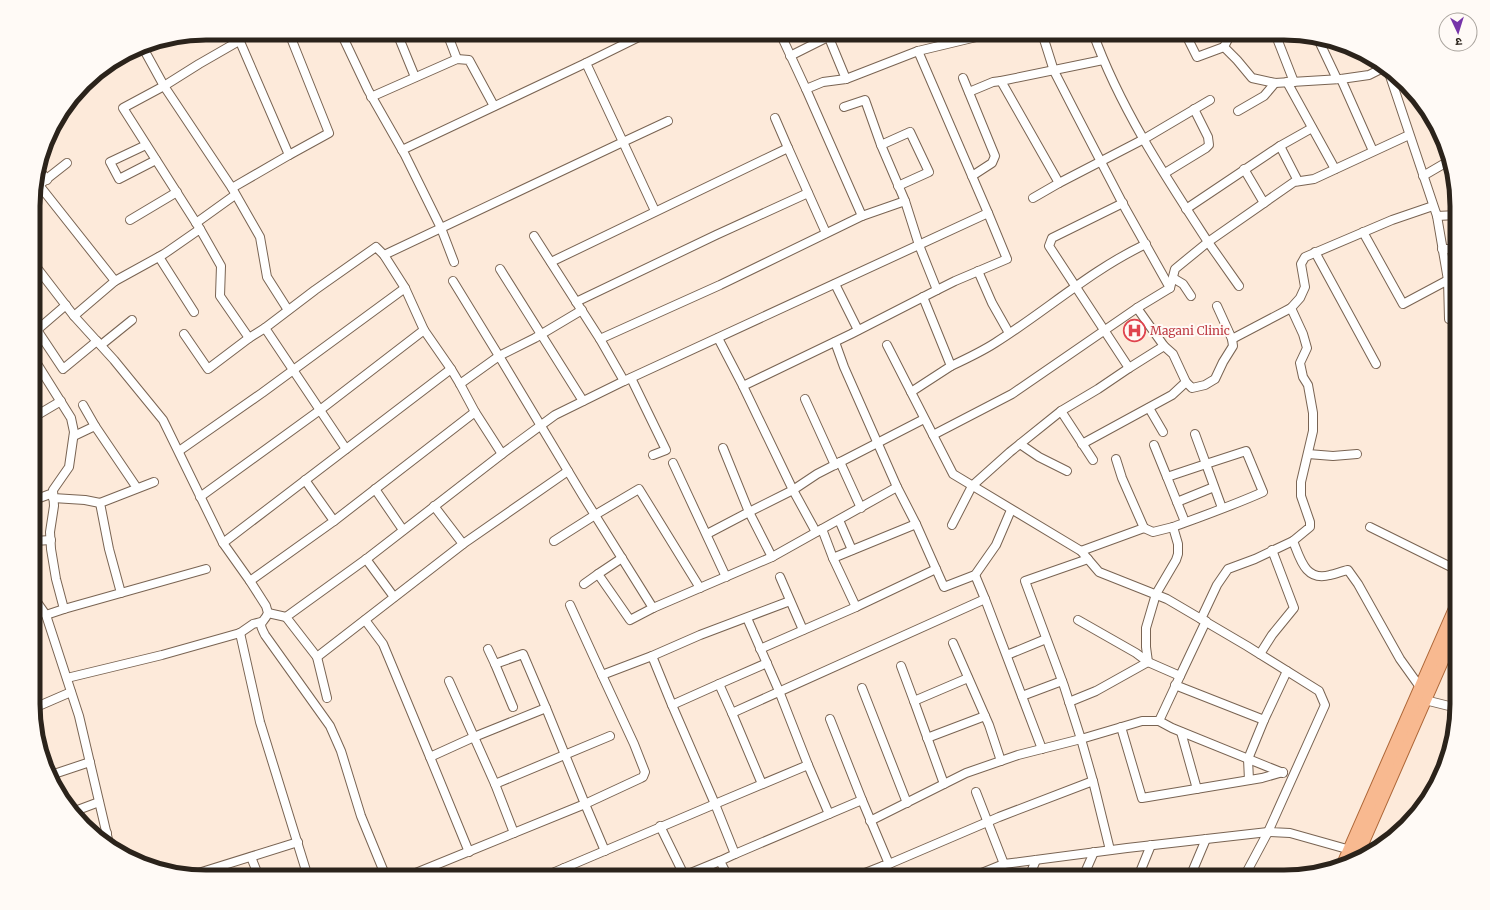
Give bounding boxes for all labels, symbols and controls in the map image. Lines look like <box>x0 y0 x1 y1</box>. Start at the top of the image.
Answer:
north arrow <box>1438 12 1478 52</box>
text: उ <box>1454 35 1462 49</box>
hospital icon: Magani Clinic <box>1122 318 1148 344</box>
place label: Magani Clinic <box>1150 323 1230 338</box>

